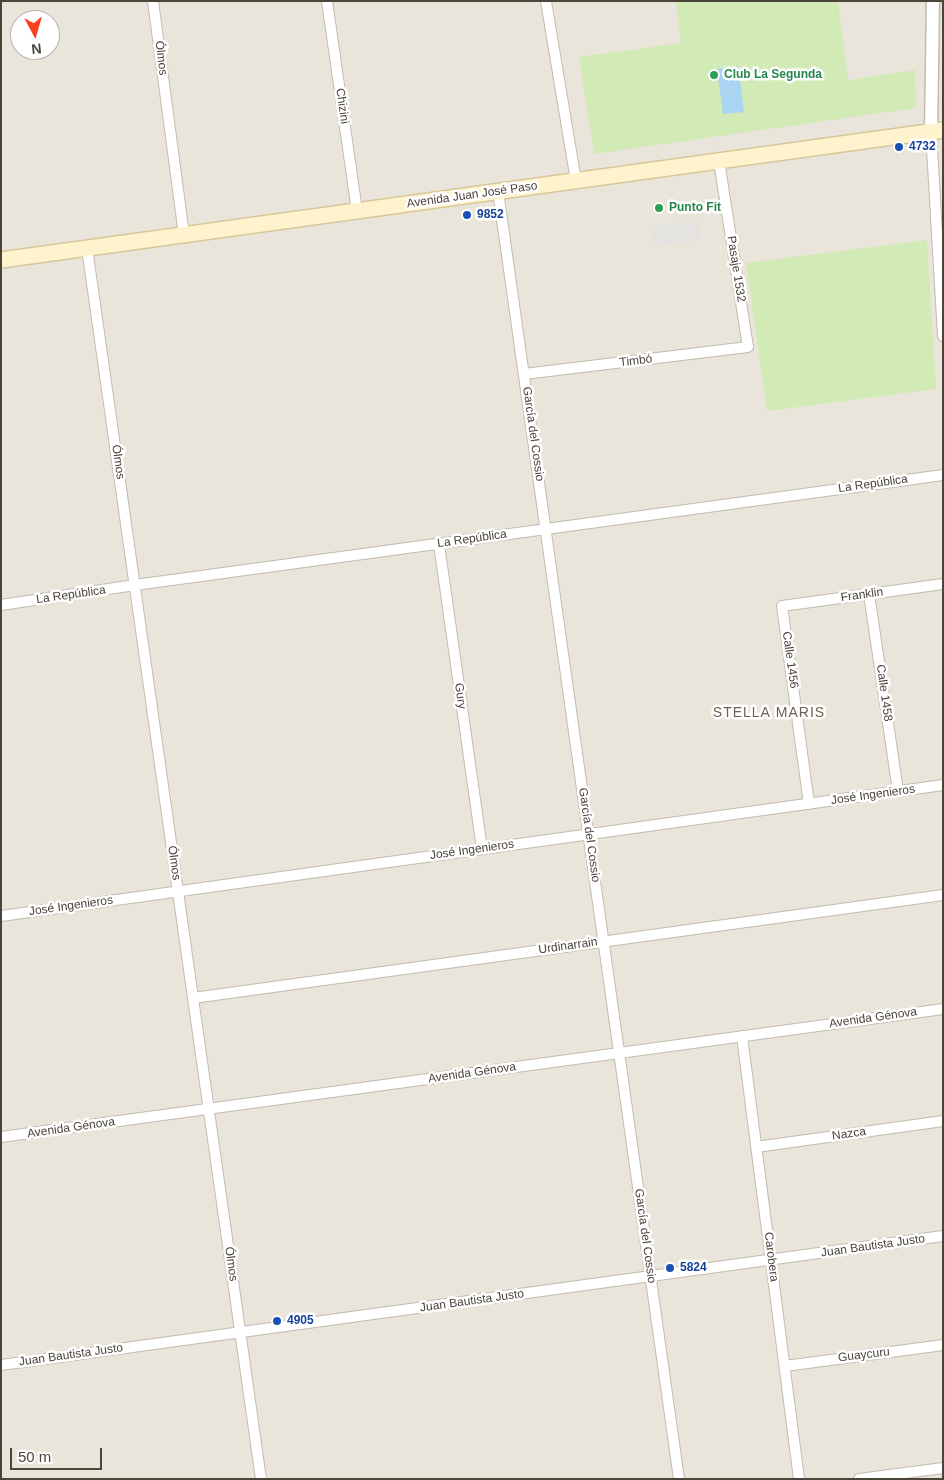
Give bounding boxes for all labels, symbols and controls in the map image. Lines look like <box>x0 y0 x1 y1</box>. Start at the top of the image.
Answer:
north arrow <box>10 10 60 60</box>
text: N <box>31 40 42 57</box>
street label: Ólmos <box>152 40 170 76</box>
place label: Club La Segunda <box>724 68 822 82</box>
marker: Club La Segunda <box>708 69 720 81</box>
street label: Chizini <box>332 87 352 125</box>
place label: 4732 <box>909 140 936 154</box>
marker: 4732 <box>893 141 905 153</box>
street label: Avenida Juan José Paso <box>406 179 538 211</box>
place label: Punto Fit <box>669 201 721 215</box>
marker: Punto Fit <box>653 202 665 214</box>
place label: 9852 <box>477 208 504 222</box>
marker: 9852 <box>461 209 473 221</box>
street label: Pasaje 1532 <box>724 235 748 303</box>
street label: Timbó <box>619 352 653 370</box>
street label: García del Cossio <box>519 386 547 482</box>
street label: Ólmos <box>108 444 128 480</box>
street label: La República <box>837 472 909 496</box>
street label: La República <box>436 527 508 551</box>
street label: La República <box>35 583 107 607</box>
street label: Franklin <box>840 585 884 605</box>
street label: Calle 1456 <box>779 631 801 689</box>
street label: Calle 1458 <box>873 664 895 722</box>
street label: Gury <box>451 682 469 710</box>
district label: STELLA MARIS <box>711 705 827 721</box>
street label: José Ingenieros <box>830 782 916 808</box>
street label: García del Cossio <box>575 787 603 883</box>
street label: José Ingenieros <box>429 837 515 863</box>
street label: Ólmos <box>164 845 184 881</box>
street label: José Ingenieros <box>28 893 114 919</box>
street label: Urdinarrain <box>538 935 598 957</box>
street label: Avenida Génova <box>828 1005 918 1031</box>
street label: Avenida Génova <box>427 1060 517 1086</box>
street label: Avenida Génova <box>26 1115 116 1141</box>
street label: Nazca <box>831 1125 867 1143</box>
street label: García del Cossio <box>631 1188 659 1284</box>
street label: Carobera <box>761 1231 781 1283</box>
street label: Juan Bautista Justo <box>820 1232 926 1260</box>
street label: Ólmos <box>221 1246 241 1282</box>
place label: 5824 <box>680 1261 707 1275</box>
marker: 5824 <box>664 1262 676 1274</box>
street label: Juan Bautista Justo <box>419 1287 525 1315</box>
place label: 4905 <box>287 1314 314 1328</box>
marker: 4905 <box>271 1315 283 1327</box>
street label: Juan Bautista Justo <box>18 1341 124 1369</box>
street label: Guaycuru <box>837 1345 891 1365</box>
scale bar <box>12 1438 105 1470</box>
text: 50 m <box>18 1448 51 1465</box>

